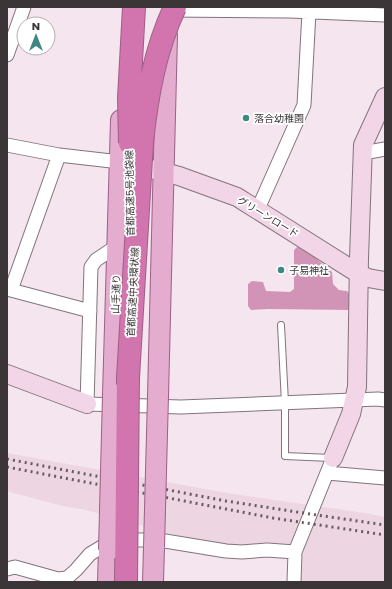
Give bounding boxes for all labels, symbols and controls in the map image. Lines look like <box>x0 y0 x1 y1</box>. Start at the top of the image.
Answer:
north arrow <box>16 16 56 56</box>
text: N <box>32 18 40 34</box>
place label: 落合幼稚園 <box>254 111 304 126</box>
marker: 落合幼稚園 <box>241 113 251 123</box>
street label: 首都高速5号池袋線 <box>122 150 138 236</box>
street label: グリーンロード <box>234 193 302 241</box>
street label: 首都高速中央環状線 <box>123 247 143 337</box>
place label: 子易神社 <box>289 263 329 278</box>
marker: 子易神社 <box>276 265 286 275</box>
street label: 山手通り <box>108 274 124 314</box>

